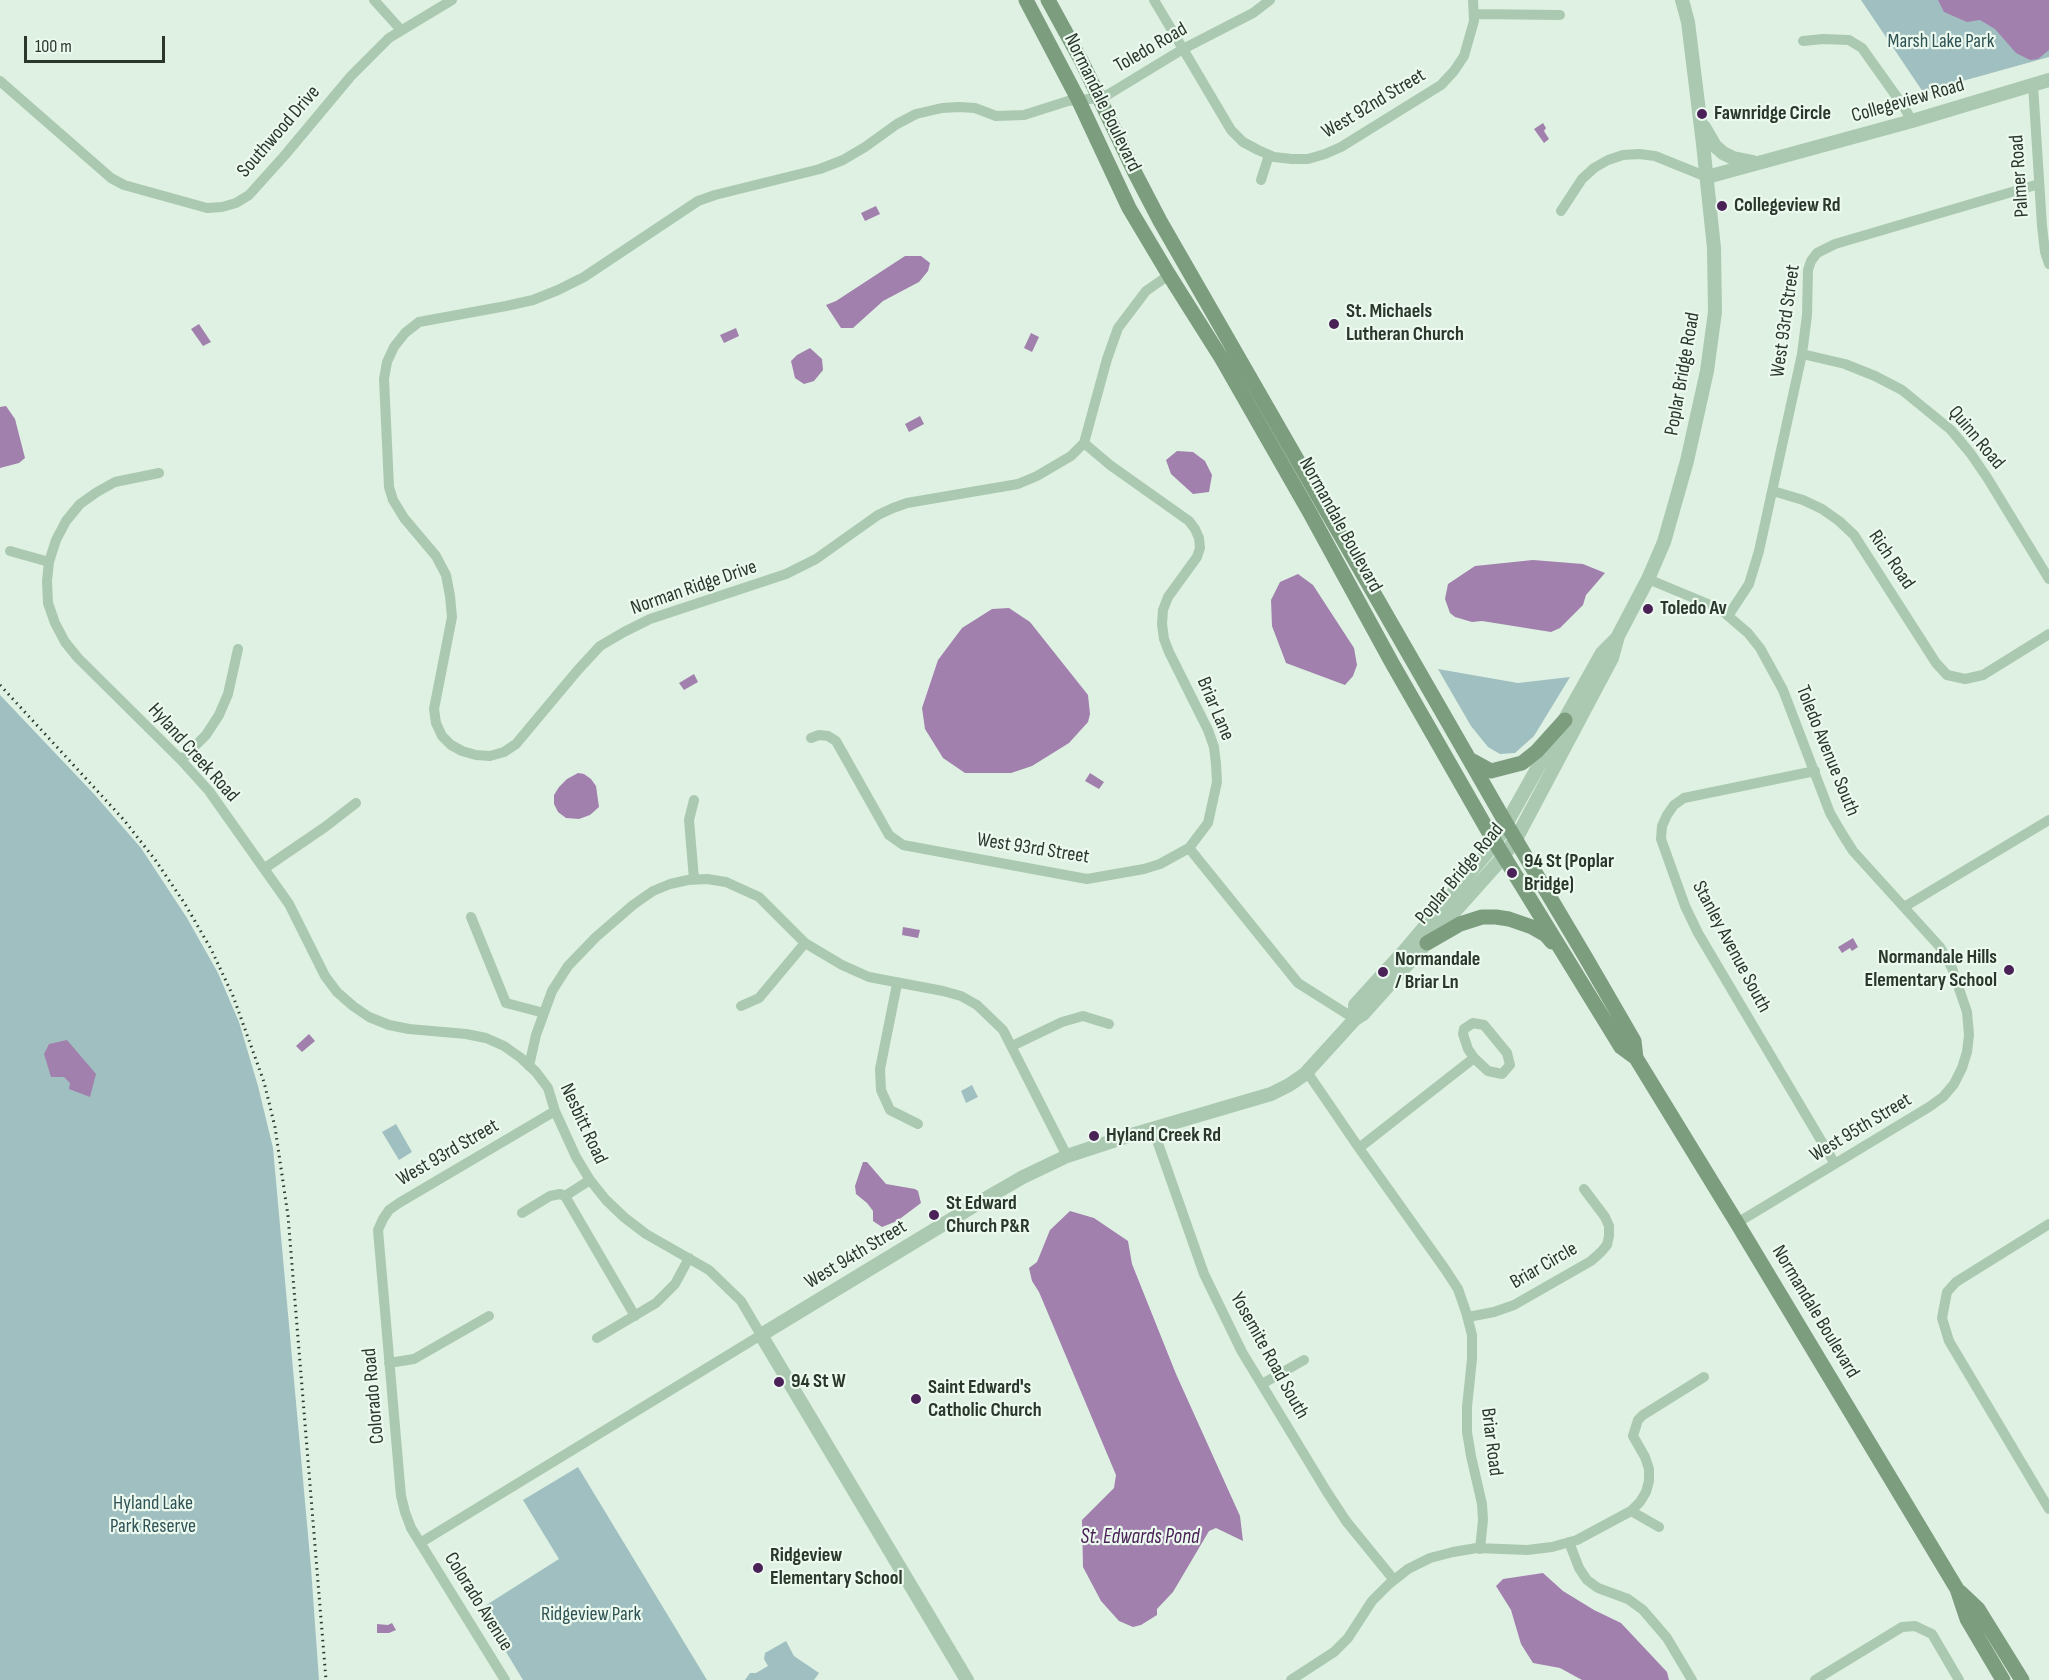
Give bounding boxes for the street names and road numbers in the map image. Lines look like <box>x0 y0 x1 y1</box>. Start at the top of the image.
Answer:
street label: Toledo Road <box>1110 18 1192 78</box>
street label: Normandale Boulevard <box>1058 30 1146 176</box>
street label: West 92nd Street <box>1318 64 1430 144</box>
street label: Collegeview Road <box>1849 73 1967 129</box>
street label: Southwood Drive <box>233 81 325 183</box>
street label: Palmer Road <box>2005 134 2035 218</box>
street label: West 93rd Street <box>1766 263 1806 379</box>
street label: Poplar Bridge Road <box>1660 311 1706 437</box>
street label: Quinn Road <box>1943 401 2009 475</box>
street label: Normandale Boulevard <box>1293 453 1387 597</box>
street label: Rich Road <box>1863 526 1919 594</box>
street label: Norman Ridge Drive <box>628 555 760 621</box>
street label: Briar Lane <box>1191 674 1239 744</box>
street label: Toledo Avenue South <box>1790 682 1864 820</box>
street label: Hyland Creek Road <box>142 699 244 807</box>
street label: Poplar Bridge Road <box>1411 819 1509 929</box>
street label: West 93rd Street <box>975 828 1091 870</box>
street label: Stanley Avenue South <box>1686 877 1776 1017</box>
street label: Nesbitt Road <box>554 1080 612 1168</box>
street label: West 95th Street <box>1806 1088 1916 1168</box>
street label: West 93rd Street <box>393 1114 503 1192</box>
street label: West 94th Street <box>801 1215 911 1295</box>
street label: Briar Circle <box>1506 1237 1582 1295</box>
street label: Normandale Boulevard <box>1766 1241 1864 1383</box>
street label: Yosemite Road South <box>1224 1289 1314 1423</box>
street label: Colorado Road <box>358 1347 390 1445</box>
street label: Briar Road <box>1475 1407 1507 1477</box>
street label: Colorado Avenue <box>438 1548 518 1656</box>

